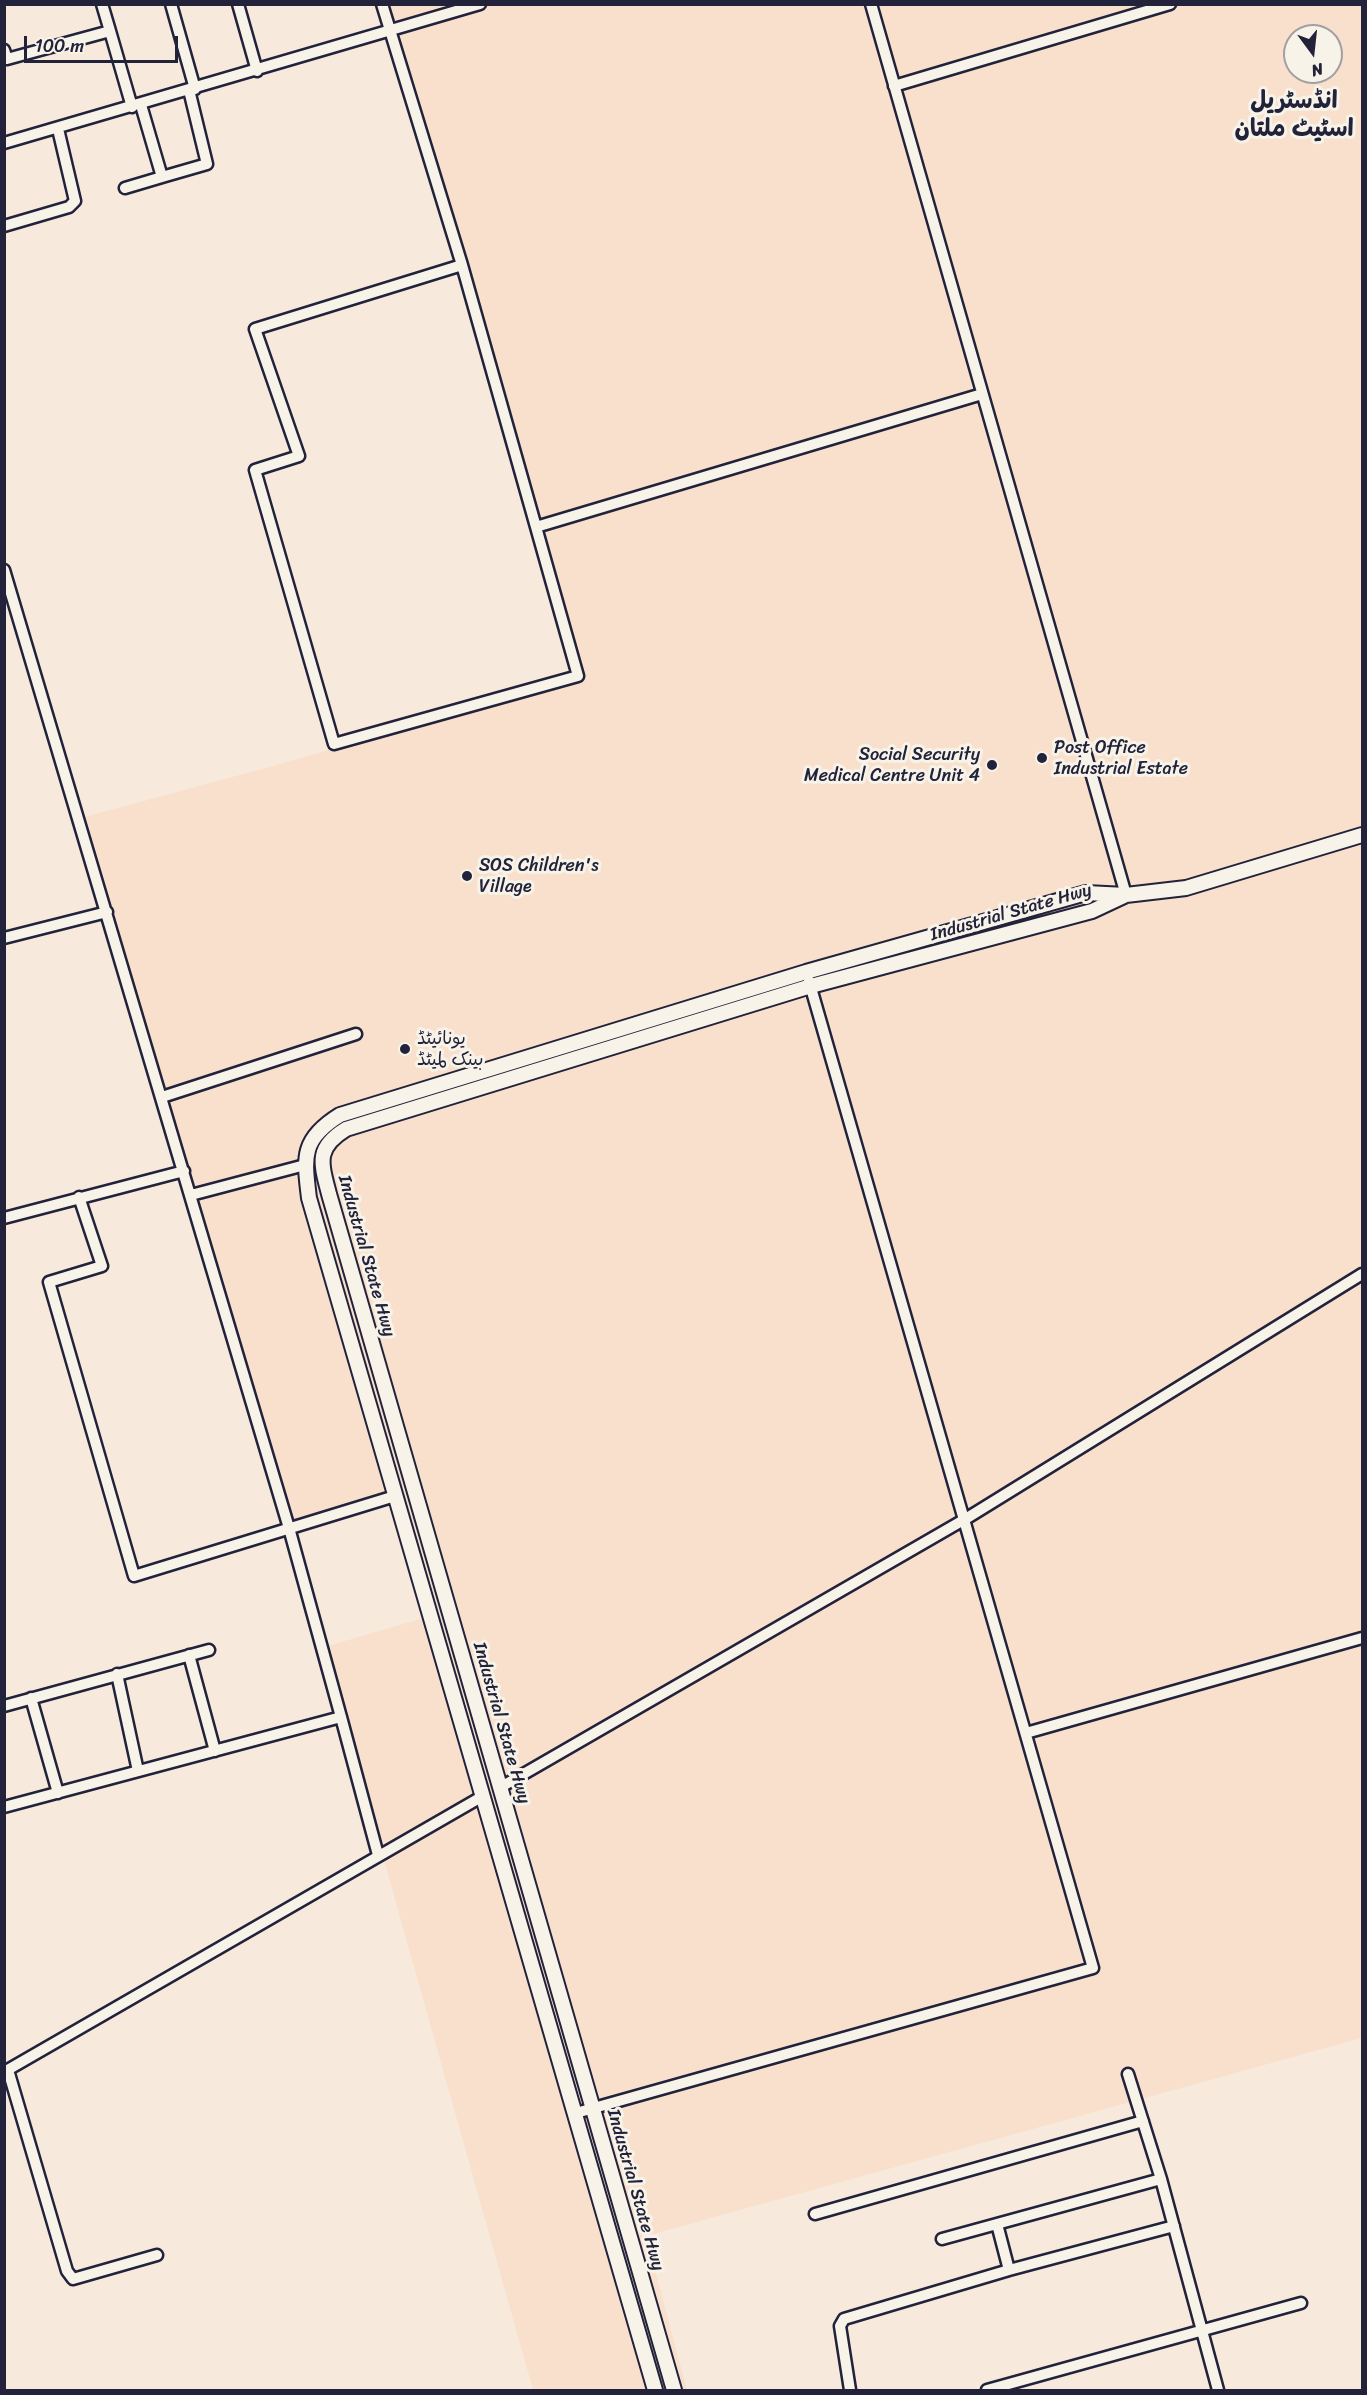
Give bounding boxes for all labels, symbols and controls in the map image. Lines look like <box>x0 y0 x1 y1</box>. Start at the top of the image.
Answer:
scale bar <box>27 24 182 62</box>
north arrow <box>1283 24 1343 84</box>
text: 100 m <box>35 30 84 62</box>
text: N <box>1308 54 1326 85</box>
district label: انڈسٹریل اسٹیٹ ملتان <box>1234 88 1354 144</box>
place label: Post Office Industrial Estate <box>1054 737 1188 780</box>
place label: Social Security Medical Centre Unit 4 <box>804 744 980 786</box>
marker: Post Office Industrial Estate <box>1035 751 1049 765</box>
marker: Social Security Medical Centre Unit 4 <box>985 758 999 772</box>
place label: SOS Children's Village <box>479 855 599 898</box>
marker: SOS Children's Village <box>460 869 474 883</box>
street label: Industrial State Hwy <box>928 880 1094 946</box>
place label: یونائیٹڈ بینک لمیٹڈ <box>417 1028 484 1070</box>
marker: یونائیٹڈ بینک لمیٹڈ <box>398 1042 412 1056</box>
street label: Industrial State Hwy <box>333 1173 399 1339</box>
street label: Industrial State Hwy <box>468 1640 534 1806</box>
street label: Industrial State Hwy <box>602 2107 668 2273</box>

